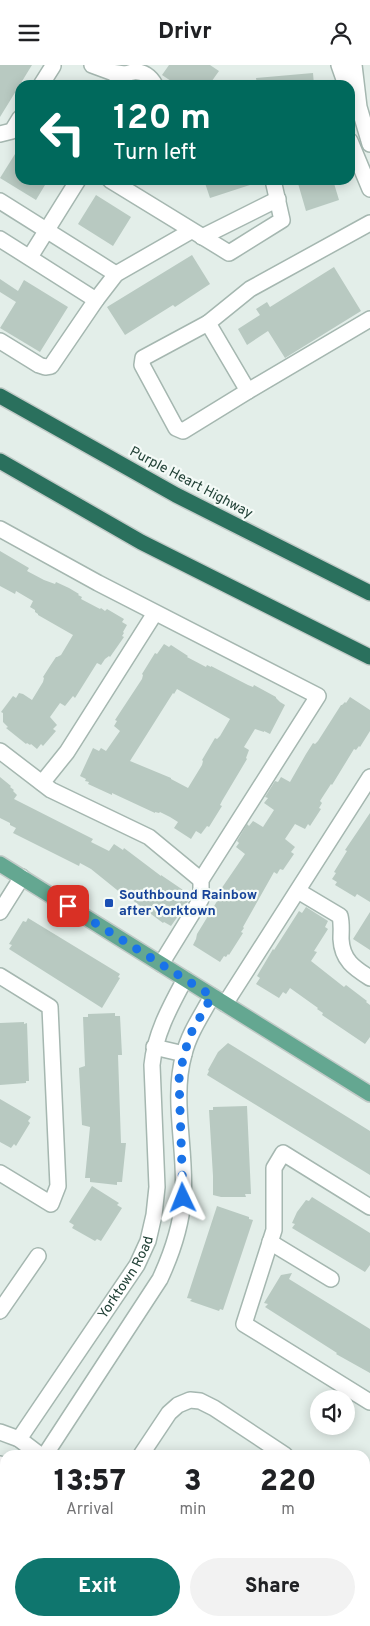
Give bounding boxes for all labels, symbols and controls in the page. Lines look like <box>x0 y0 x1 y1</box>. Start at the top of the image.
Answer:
icon: menu <box>15 19 43 47</box>
text: Drivr <box>158 19 212 46</box>
icon: person <box>327 19 355 47</box>
text: 120 m <box>113 97 211 141</box>
icon: left <box>30 100 95 165</box>
text: Turn left <box>113 140 196 167</box>
street label: Purple Heart Highway <box>127 443 255 523</box>
pin <box>47 885 89 927</box>
place label: Southbound Rainbow after Yorktown <box>119 887 257 920</box>
icon: arrive <box>54 892 82 920</box>
marker: Southbound Rainbow after Yorktown <box>103 897 115 909</box>
position arrow <box>156 1171 208 1223</box>
street label: Yorktown Road <box>94 1235 157 1322</box>
map controls <box>310 1390 355 1435</box>
button: sound <box>310 1390 355 1435</box>
text: 13:57 <box>54 1464 126 1501</box>
text: 3 <box>184 1464 202 1501</box>
text: 220 <box>260 1464 316 1501</box>
text: Arrival <box>66 1500 114 1520</box>
text: min <box>180 1500 206 1520</box>
text: m <box>281 1500 295 1520</box>
button: Exit <box>15 1558 180 1616</box>
button: Share <box>190 1558 355 1616</box>

